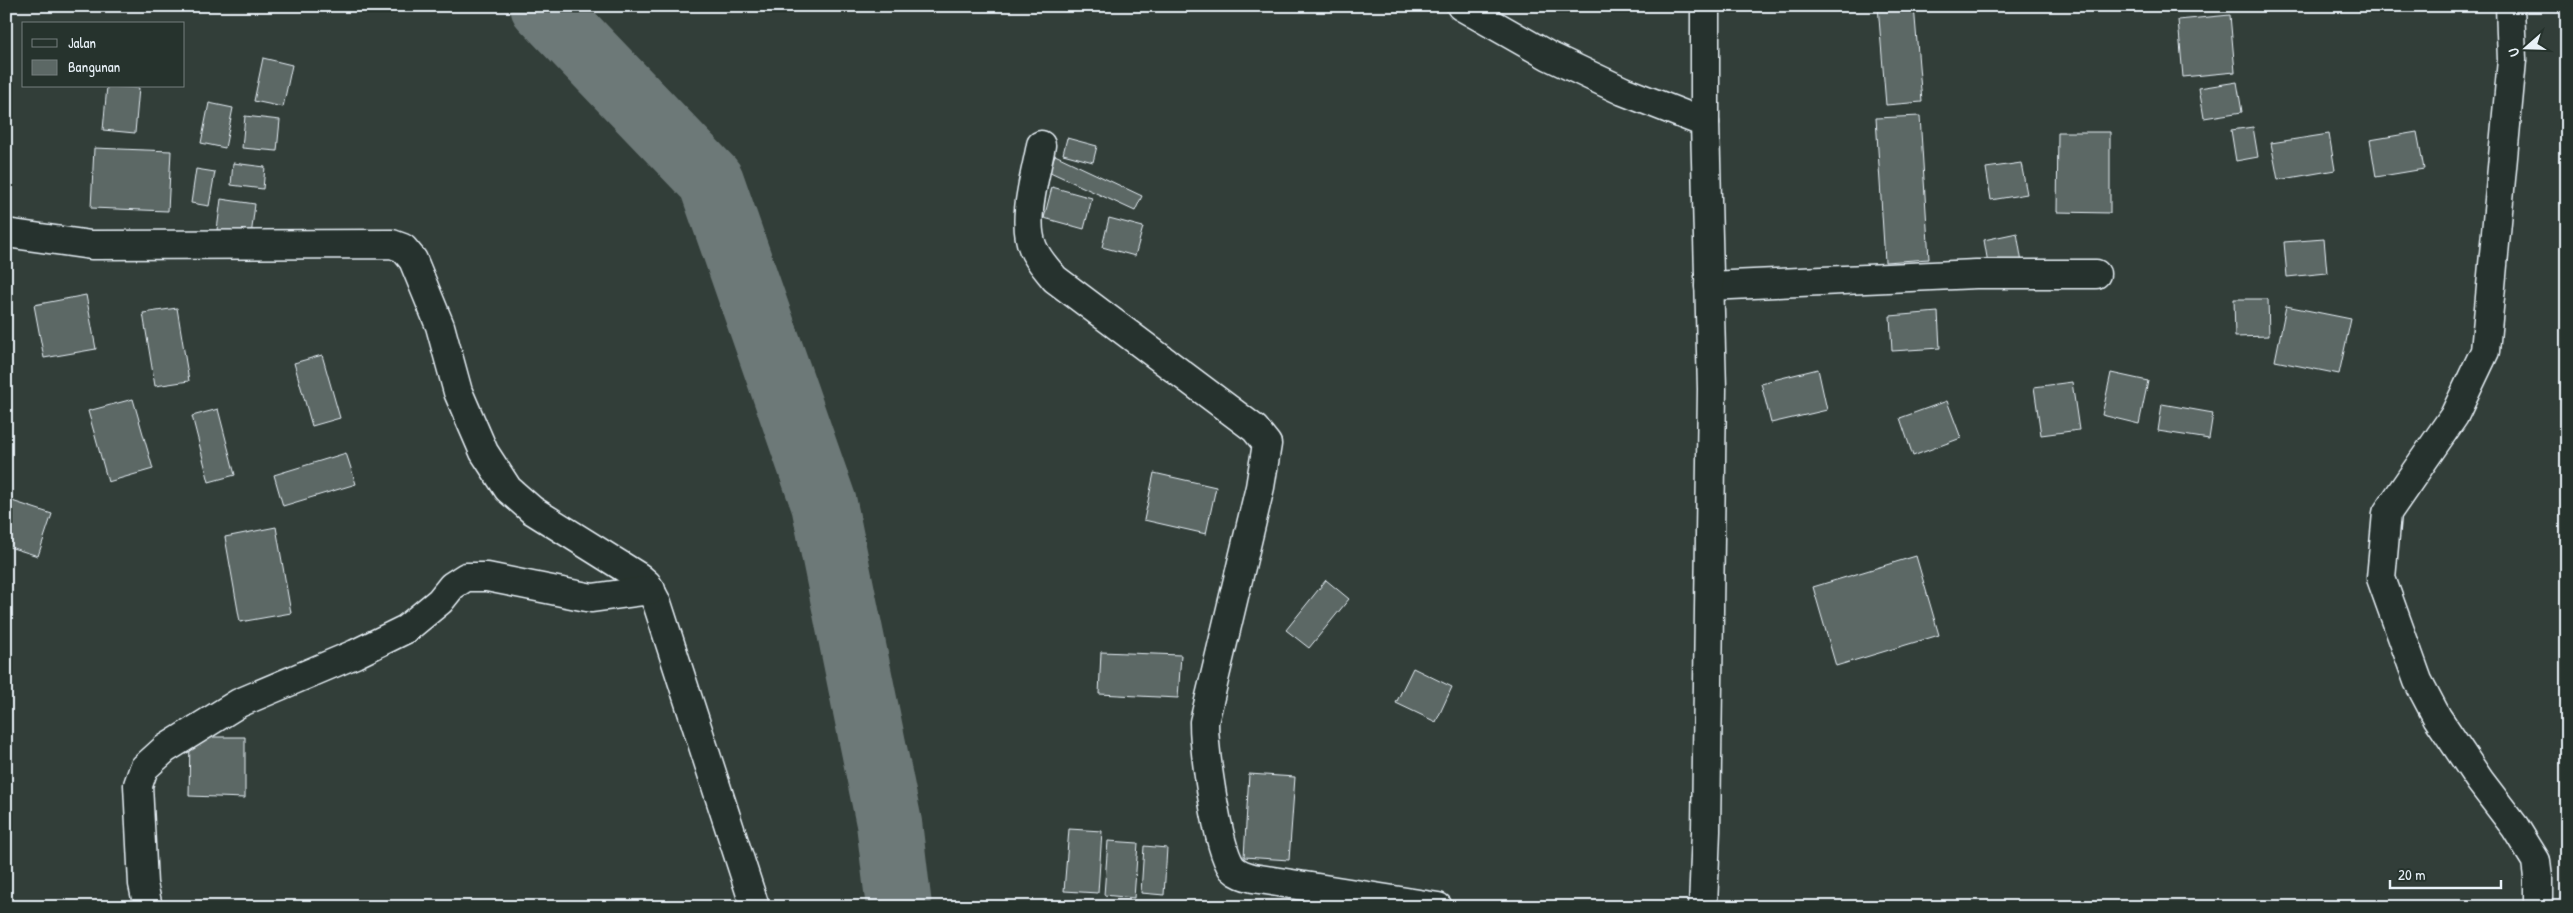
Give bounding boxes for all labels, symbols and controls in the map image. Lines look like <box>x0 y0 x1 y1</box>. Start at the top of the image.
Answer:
legend <box>22 22 185 88</box>
north arrow <box>2500 22 2550 72</box>
text: Jalan <box>68 32 96 53</box>
text: U <box>2503 45 2524 59</box>
text: Bangunan <box>68 56 121 77</box>
scale bar <box>2390 858 2502 890</box>
text: 20 m <box>2398 864 2425 885</box>

